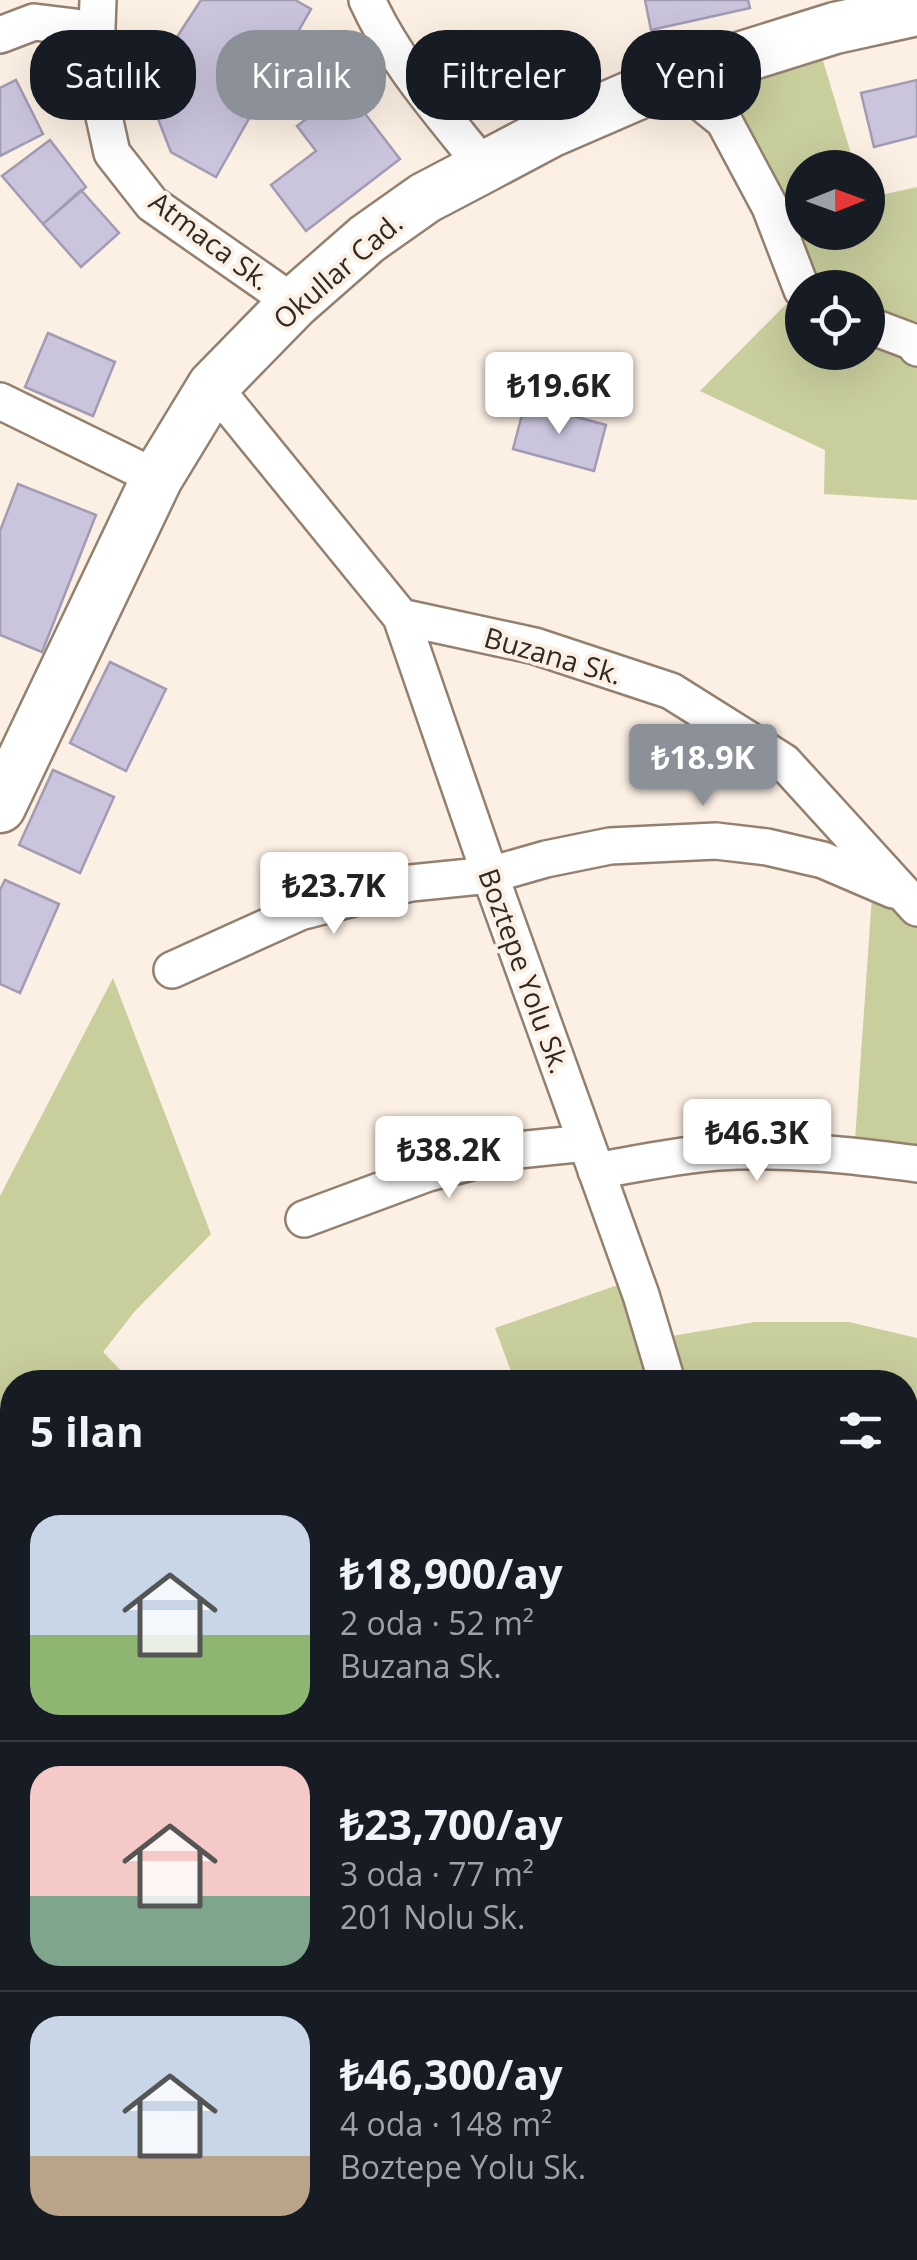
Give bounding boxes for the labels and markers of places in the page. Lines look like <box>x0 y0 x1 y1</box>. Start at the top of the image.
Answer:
pin: ₺19.6K <box>478 352 640 437</box>
pin: ₺18.9K <box>622 724 784 809</box>
pin: ₺23.7K <box>253 852 415 937</box>
pin: ₺46.3K <box>676 1099 838 1184</box>
pin: ₺38.2K <box>368 1116 530 1201</box>

